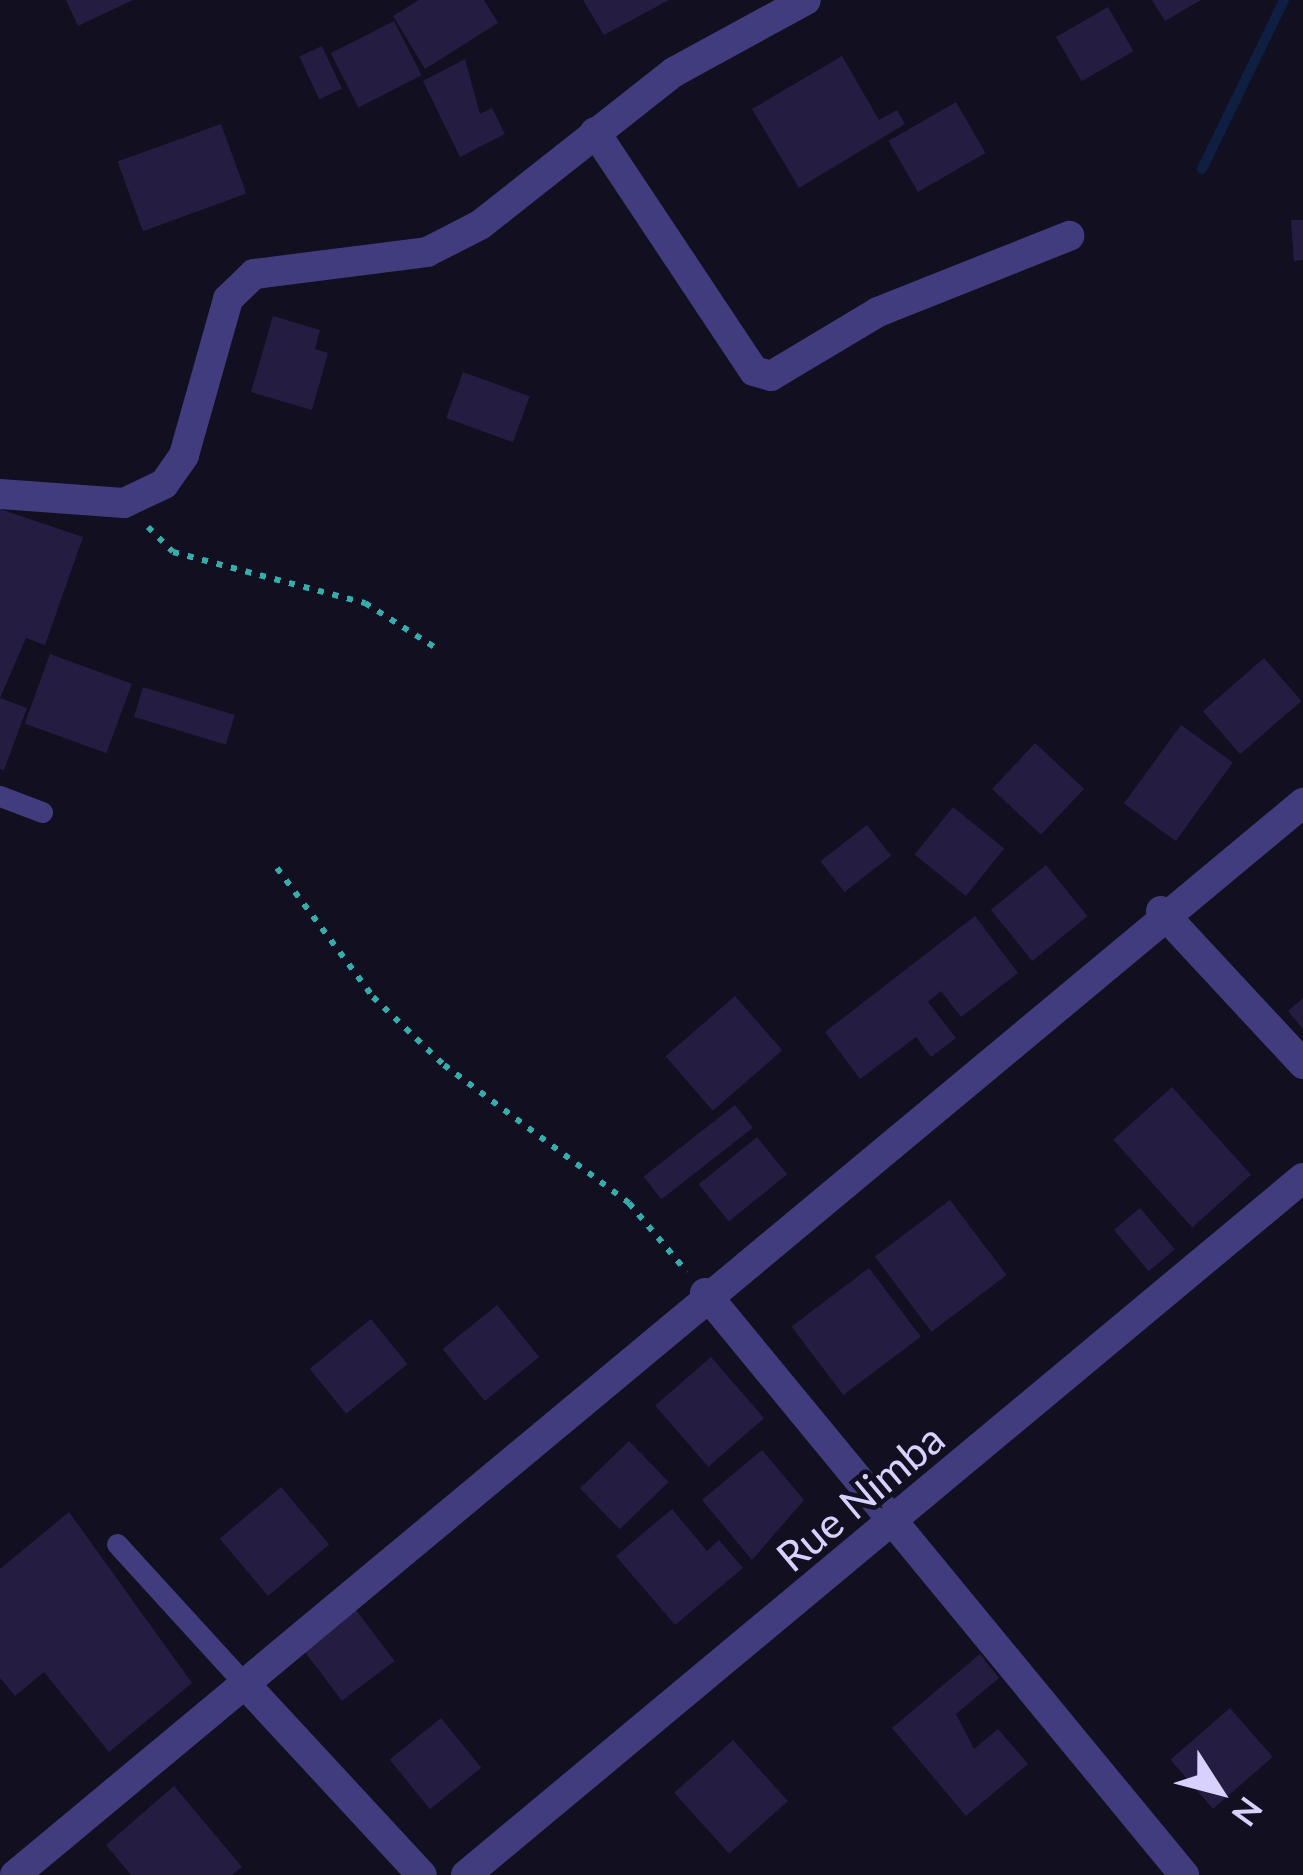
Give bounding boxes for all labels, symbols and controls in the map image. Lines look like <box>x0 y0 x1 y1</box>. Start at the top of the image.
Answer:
street label: Rue Nimba <box>766 1413 954 1581</box>
north arrow <box>1159 1731 1279 1851</box>
text: N <box>1224 1790 1272 1834</box>

